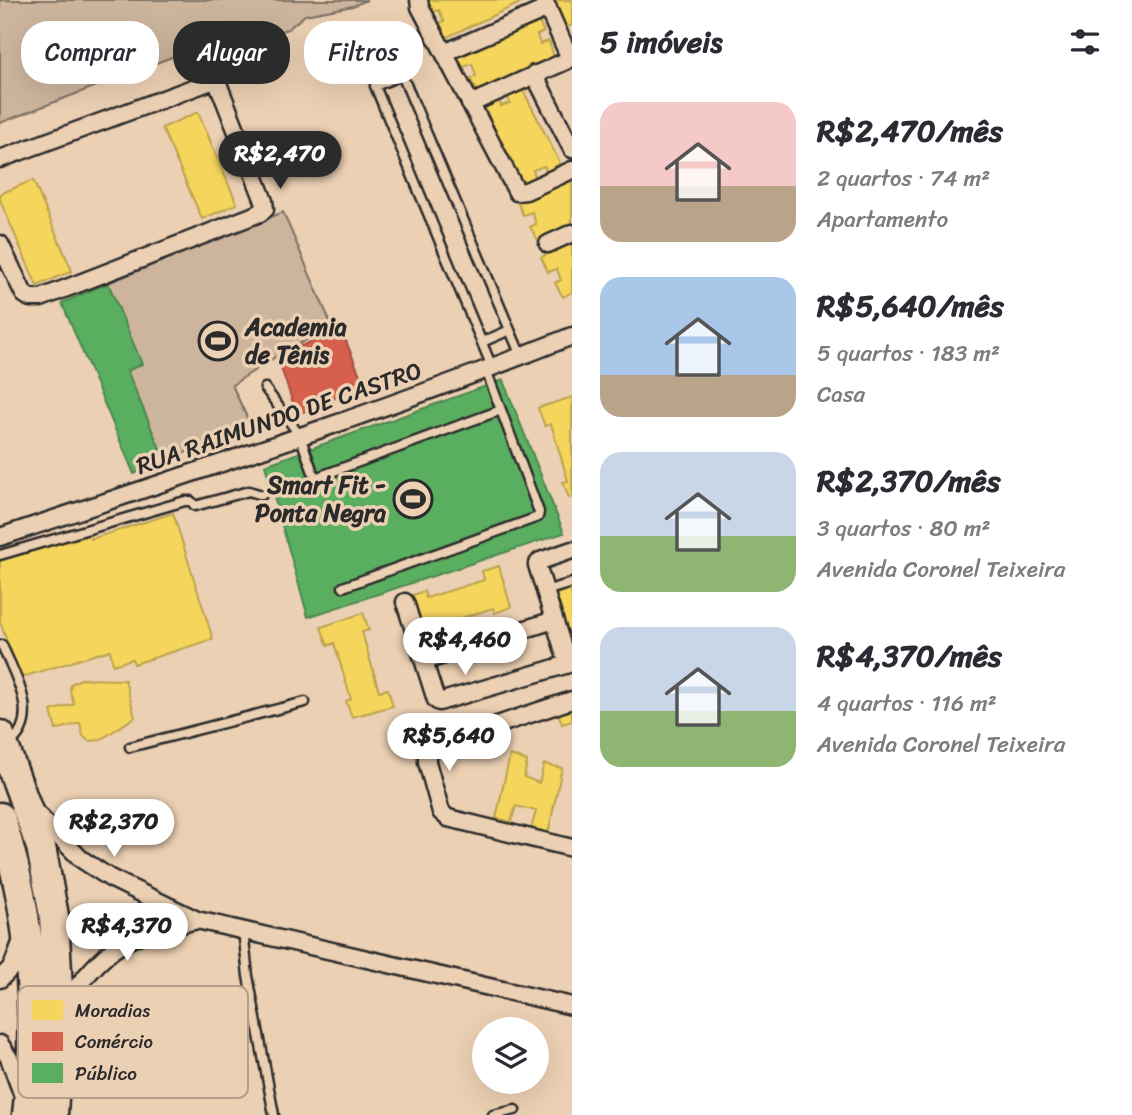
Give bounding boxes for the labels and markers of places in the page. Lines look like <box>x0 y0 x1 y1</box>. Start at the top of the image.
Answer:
pin: R$2,470 <box>215 132 345 191</box>
place label: Academia de Tênis <box>244 306 347 376</box>
sports icon: Academia de Tênis <box>197 320 239 362</box>
place label: Smart Fit - Ponta Negra <box>255 464 386 534</box>
sports icon: Smart Fit - Ponta Negra <box>392 478 434 520</box>
pin: R$4,460 <box>400 618 530 677</box>
pin: R$5,640 <box>384 714 514 773</box>
pin: R$2,370 <box>49 800 179 859</box>
pin: R$4,370 <box>62 904 192 963</box>

